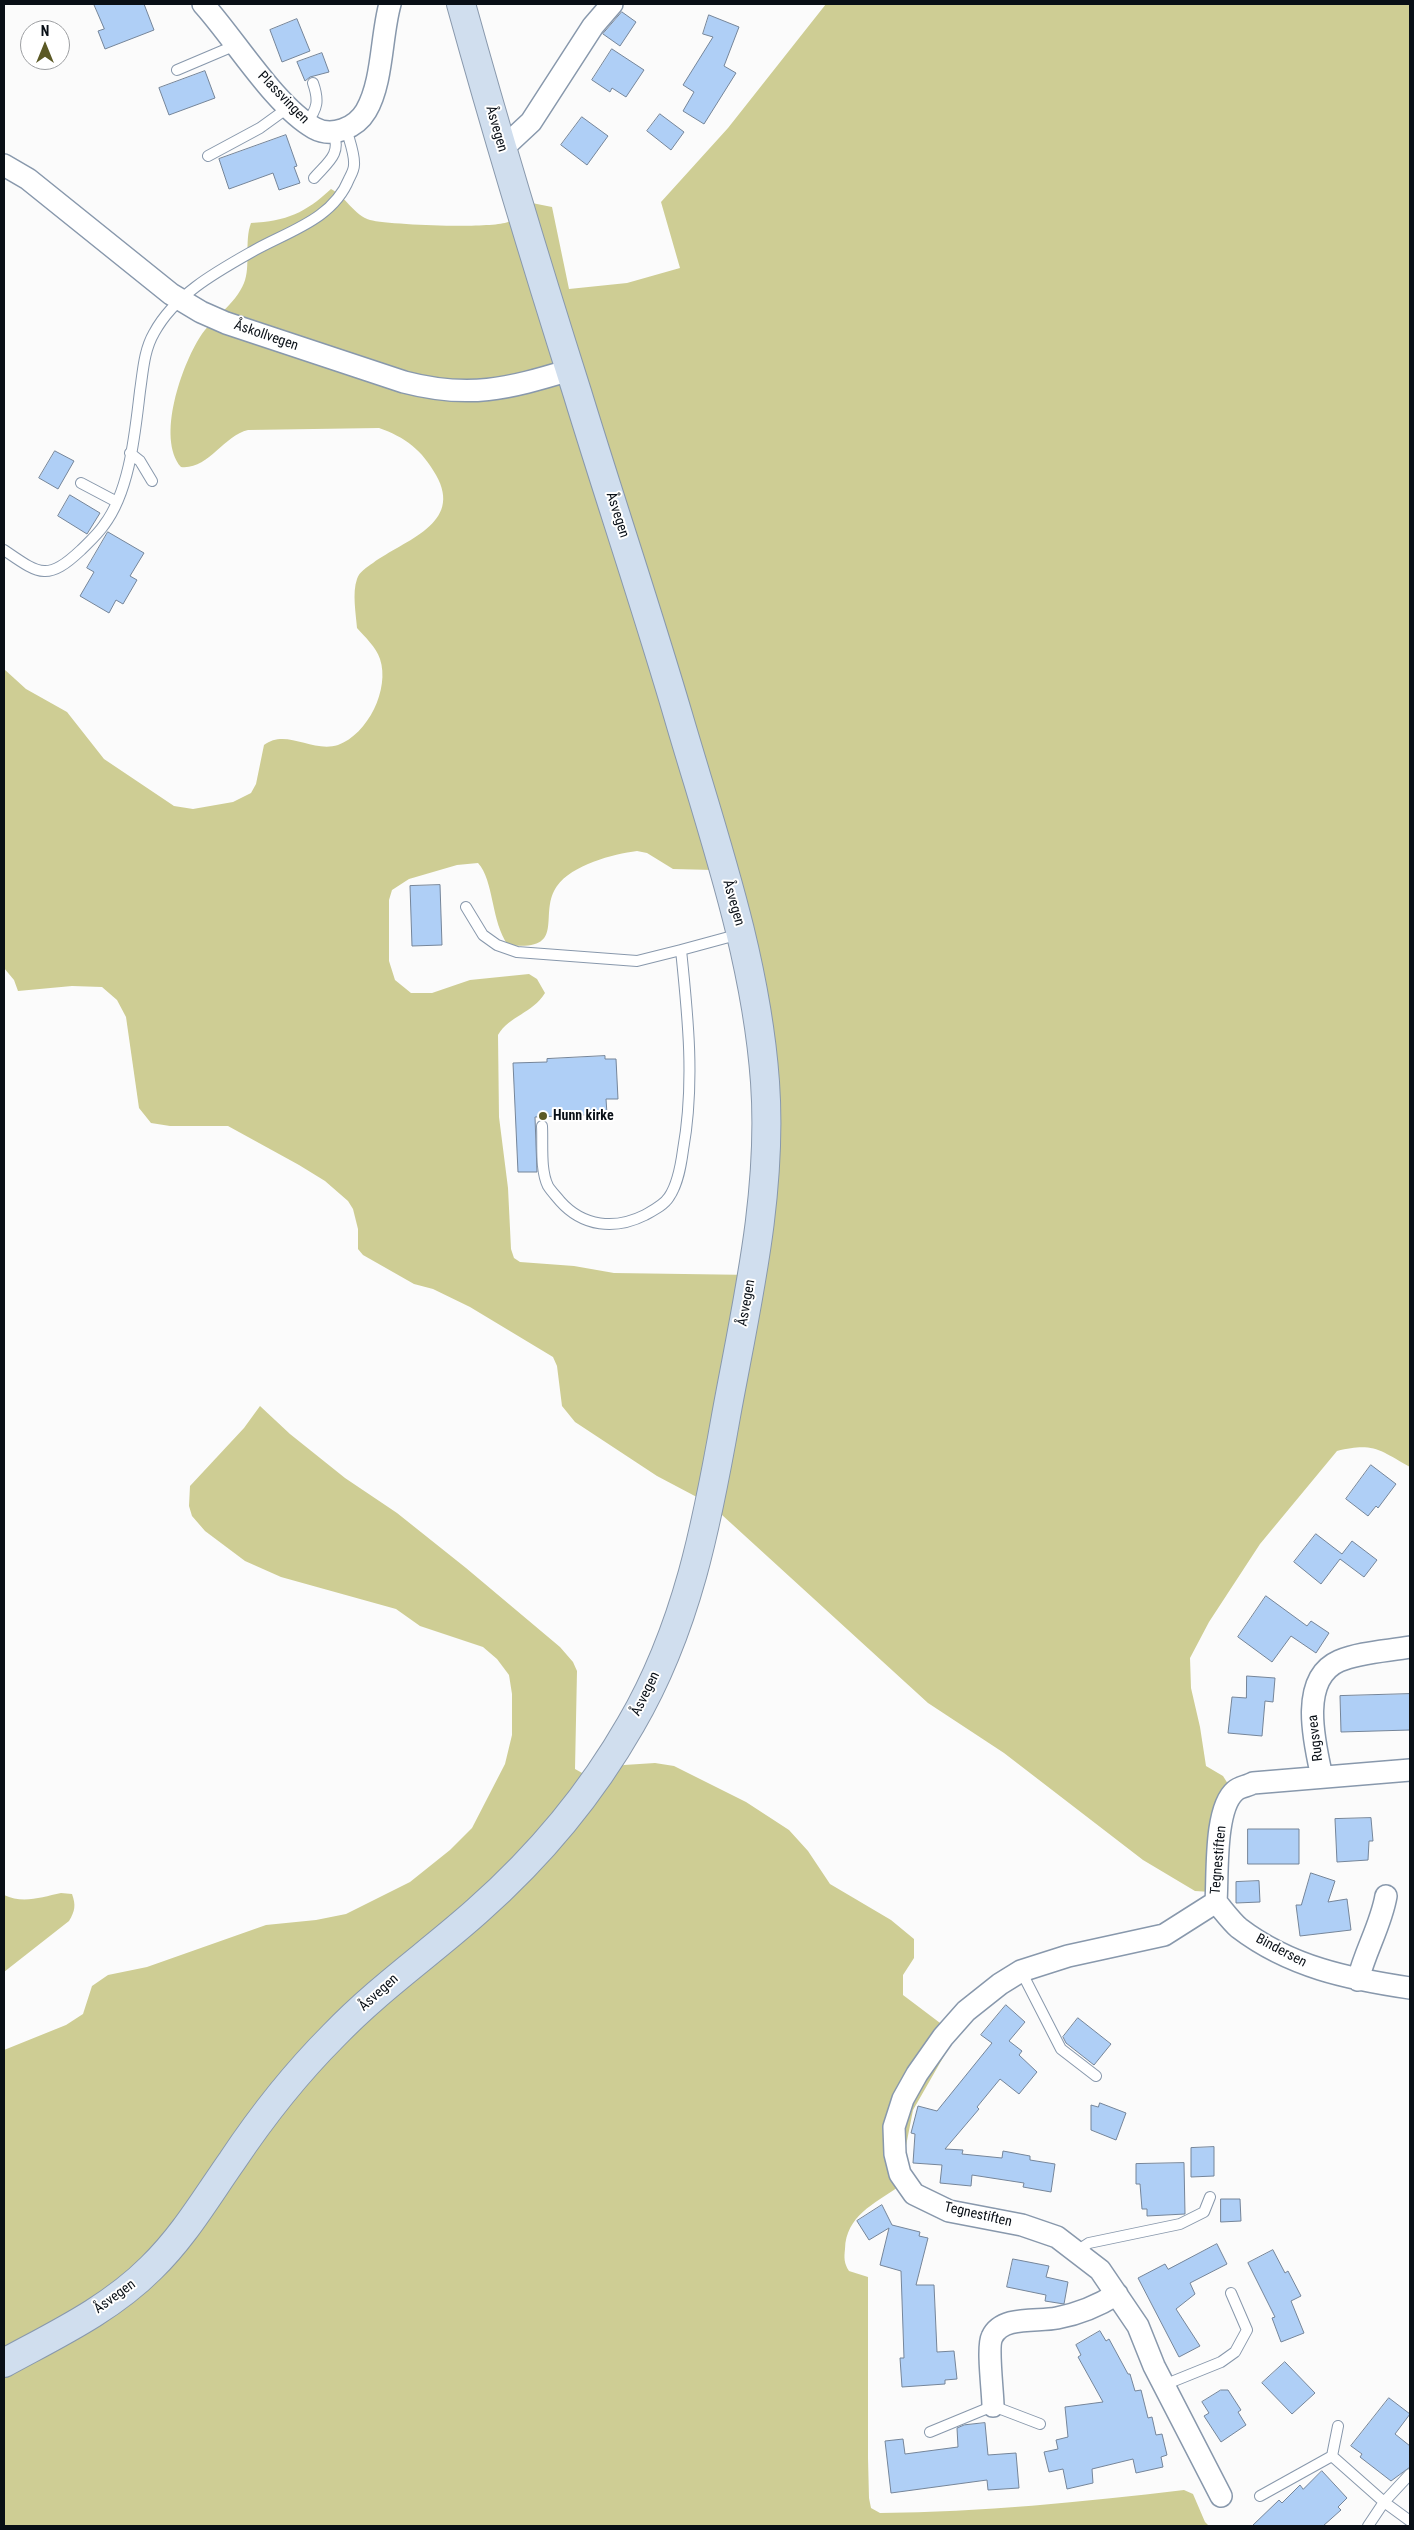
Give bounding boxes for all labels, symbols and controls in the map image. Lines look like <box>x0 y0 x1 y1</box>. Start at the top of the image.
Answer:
north arrow <box>20 20 70 70</box>
text: N <box>41 23 49 39</box>
street label: Plassvingen <box>254 68 312 128</box>
street label: Åsvegen <box>481 104 511 154</box>
street label: Åskollvegen <box>232 317 300 355</box>
street label: Åsvegen <box>602 490 632 540</box>
street label: Åsvegen <box>718 878 748 928</box>
place label: Hunn kirke <box>553 1108 614 1124</box>
marker: Hunn kirke <box>537 1110 549 1122</box>
street label: Åsvegen <box>735 1278 759 1328</box>
street label: Åsvegen <box>628 1669 664 1719</box>
street label: Rugsvea <box>1305 1714 1327 1762</box>
street label: Tegnestiften <box>1208 1825 1230 1895</box>
street label: Bindersen <box>1253 1931 1309 1971</box>
street label: Åsvegen <box>356 1971 402 2015</box>
street label: Tegnestiften <box>942 2199 1014 2231</box>
street label: Åsvegen <box>91 2276 139 2318</box>

